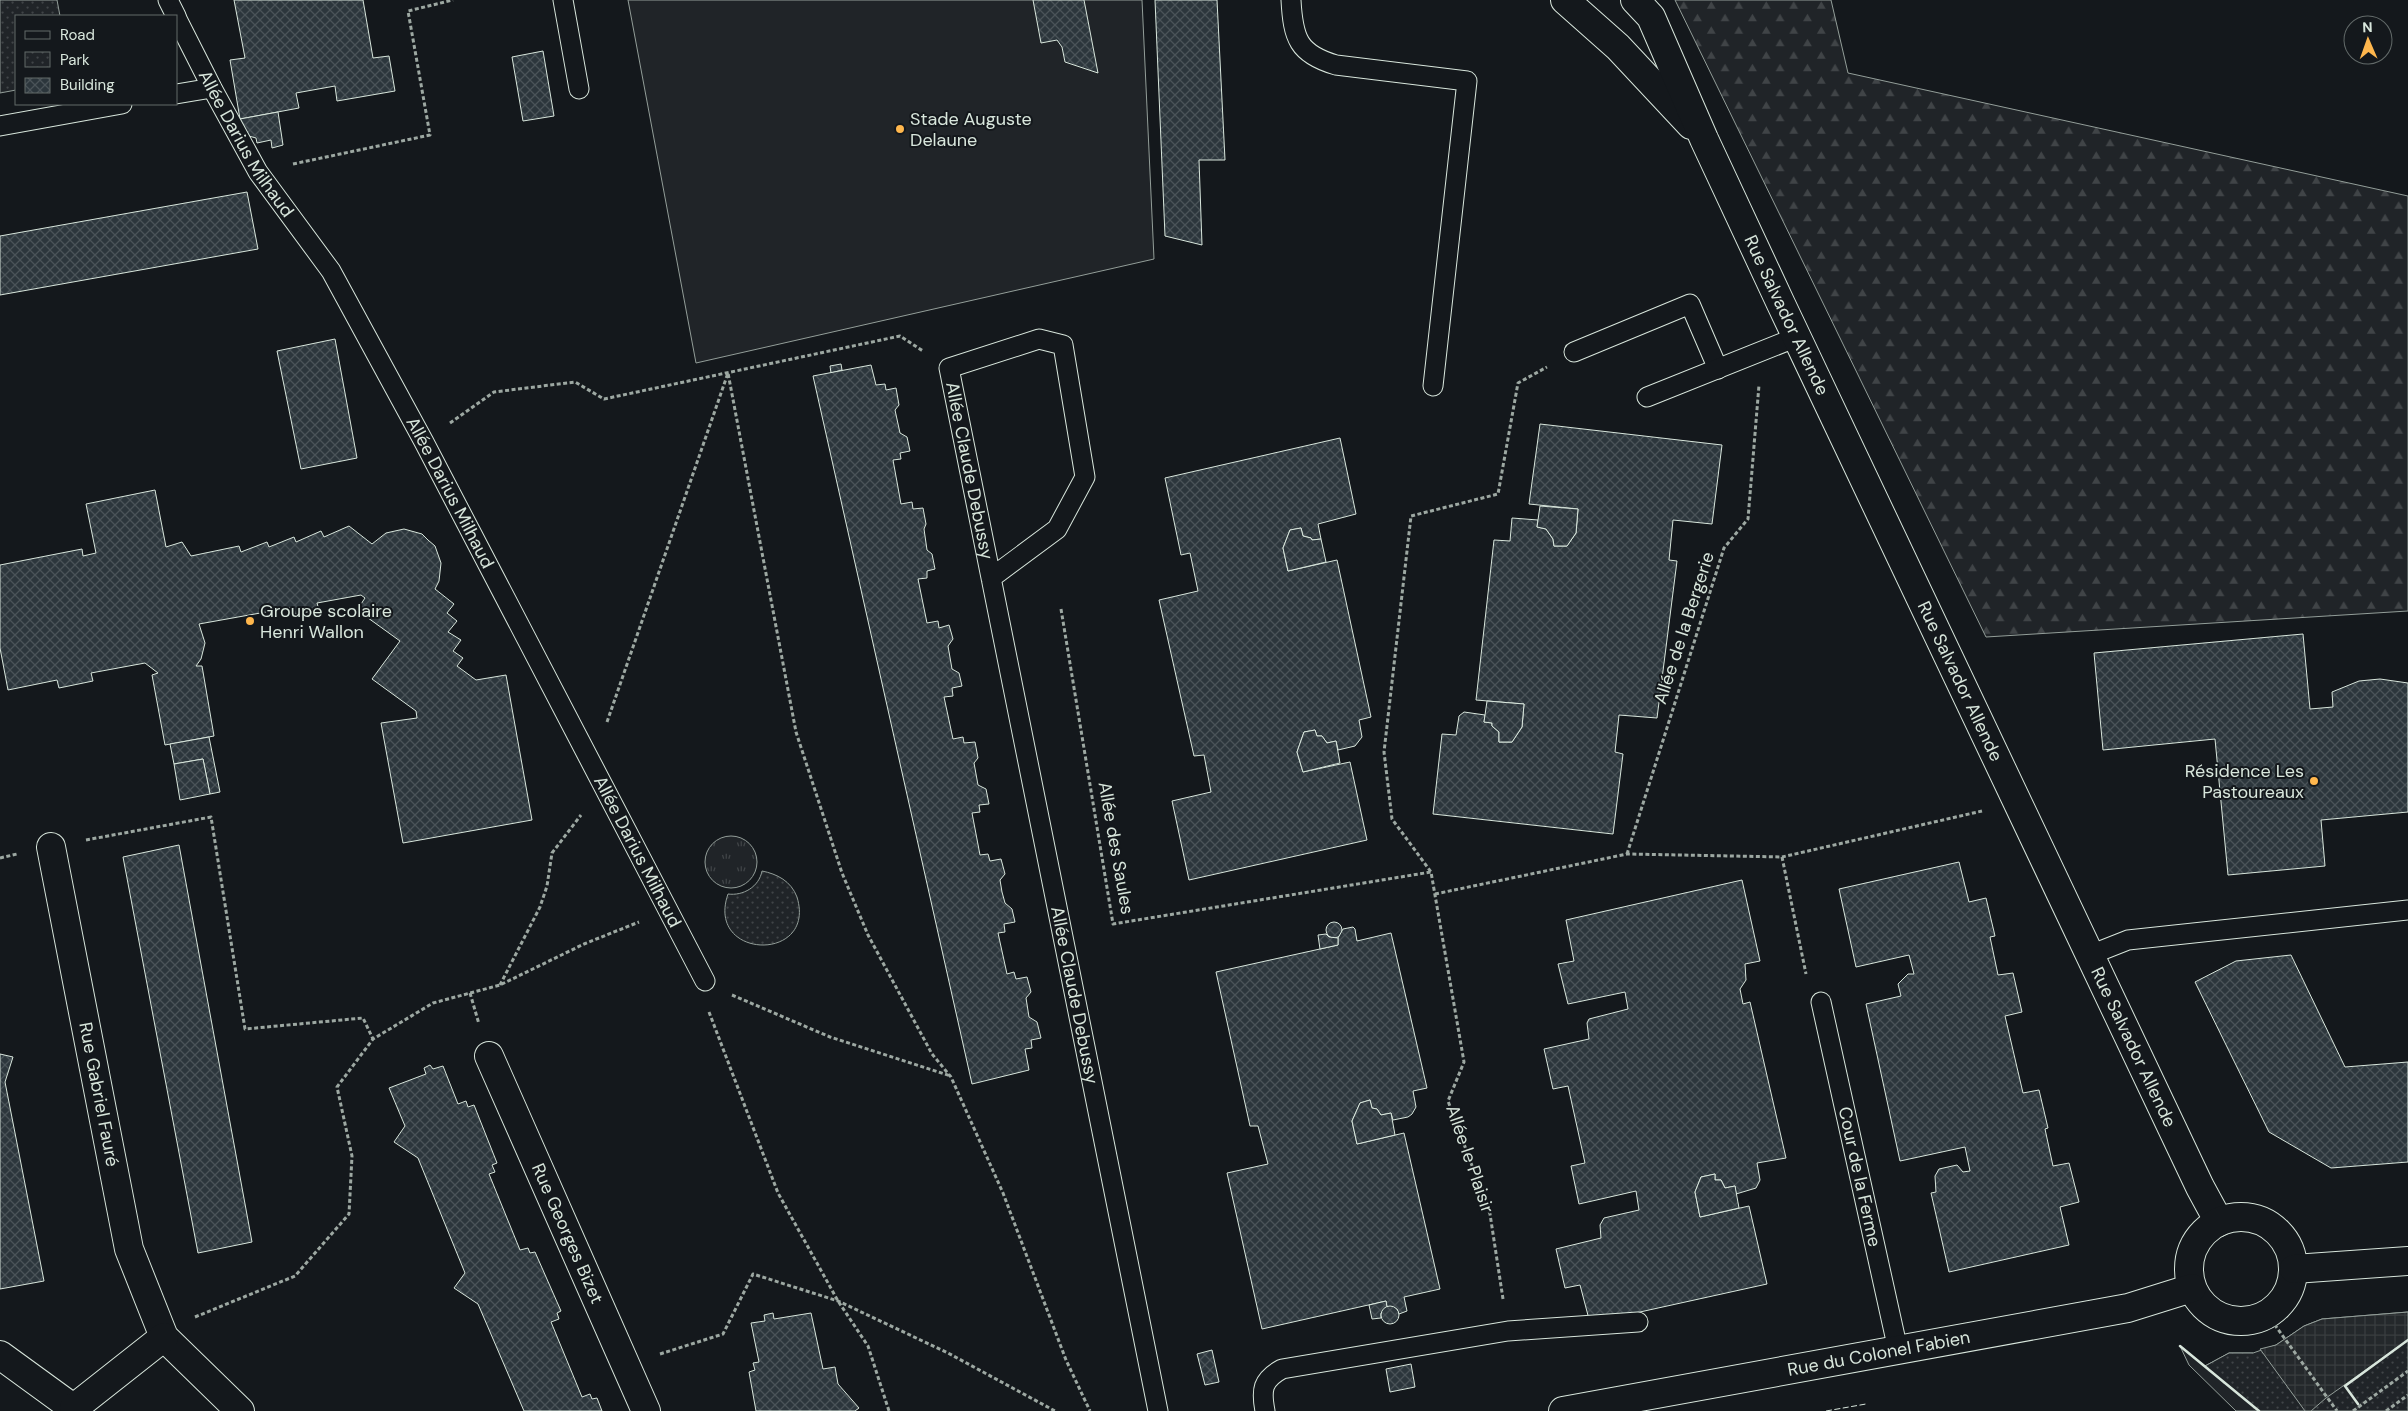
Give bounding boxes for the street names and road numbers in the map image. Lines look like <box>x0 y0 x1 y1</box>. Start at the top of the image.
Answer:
street label: Allée Darius Milhaud <box>193 66 299 222</box>
street label: Rue Salvador Allende <box>1738 231 1835 399</box>
street label: Allée Claude Debussy <box>940 380 999 561</box>
street label: Allée Darius Milhaud <box>401 413 500 572</box>
street label: Allée de la Bergerie <box>1648 549 1720 707</box>
street label: Rue Salvador Allende <box>1912 597 2008 765</box>
street label: Allée Darius Milhaud <box>588 772 687 932</box>
street label: Allée des Saules <box>1093 780 1139 916</box>
street label: Allée Claude Debussy <box>1045 904 1104 1086</box>
street label: Rue Salvador Allende <box>2085 963 2182 1131</box>
street label: Rue Gabriel Fauré <box>73 1020 125 1169</box>
street label: Allée le Plaisir <box>1440 1102 1500 1217</box>
street label: Cour de la Ferme <box>1833 1104 1887 1249</box>
street label: Rue Georges Bizet <box>526 1159 609 1307</box>
street label: Rue du Colonel Fabien <box>1786 1325 1972 1382</box>

